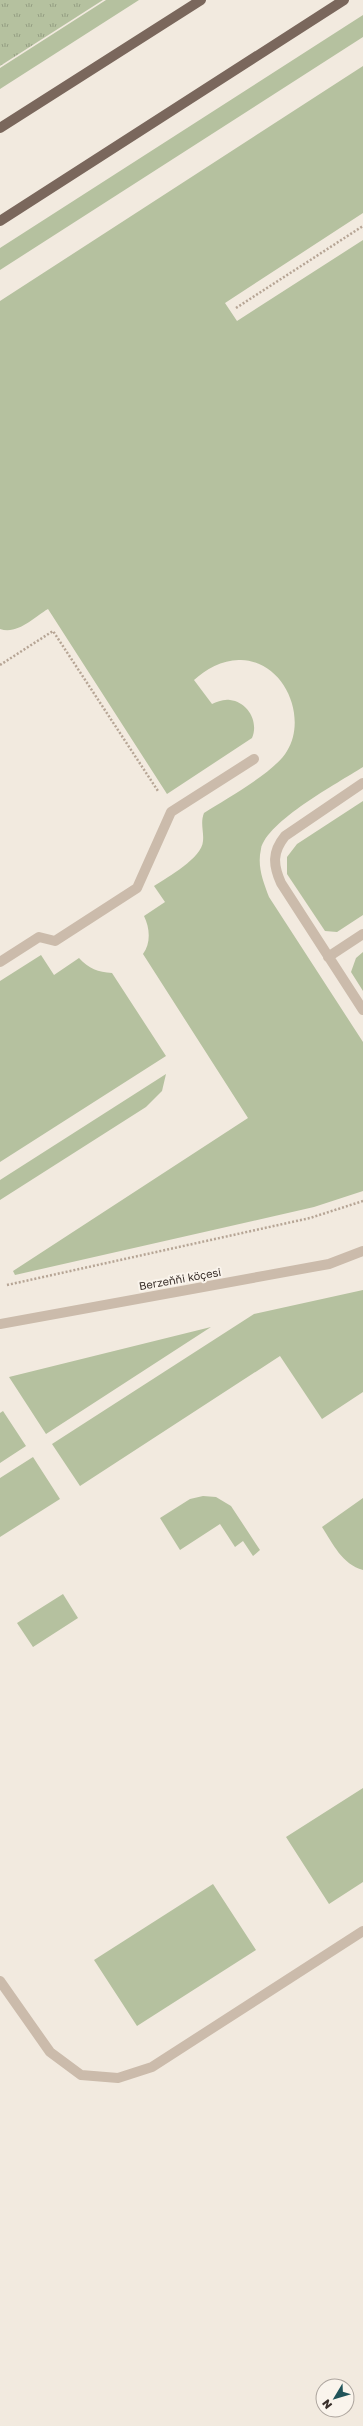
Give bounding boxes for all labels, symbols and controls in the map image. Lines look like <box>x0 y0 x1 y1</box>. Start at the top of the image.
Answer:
street label: Berzeňňi köçesi <box>138 1265 222 1292</box>
north arrow <box>315 2378 355 2418</box>
text: N <box>319 2397 334 2412</box>

